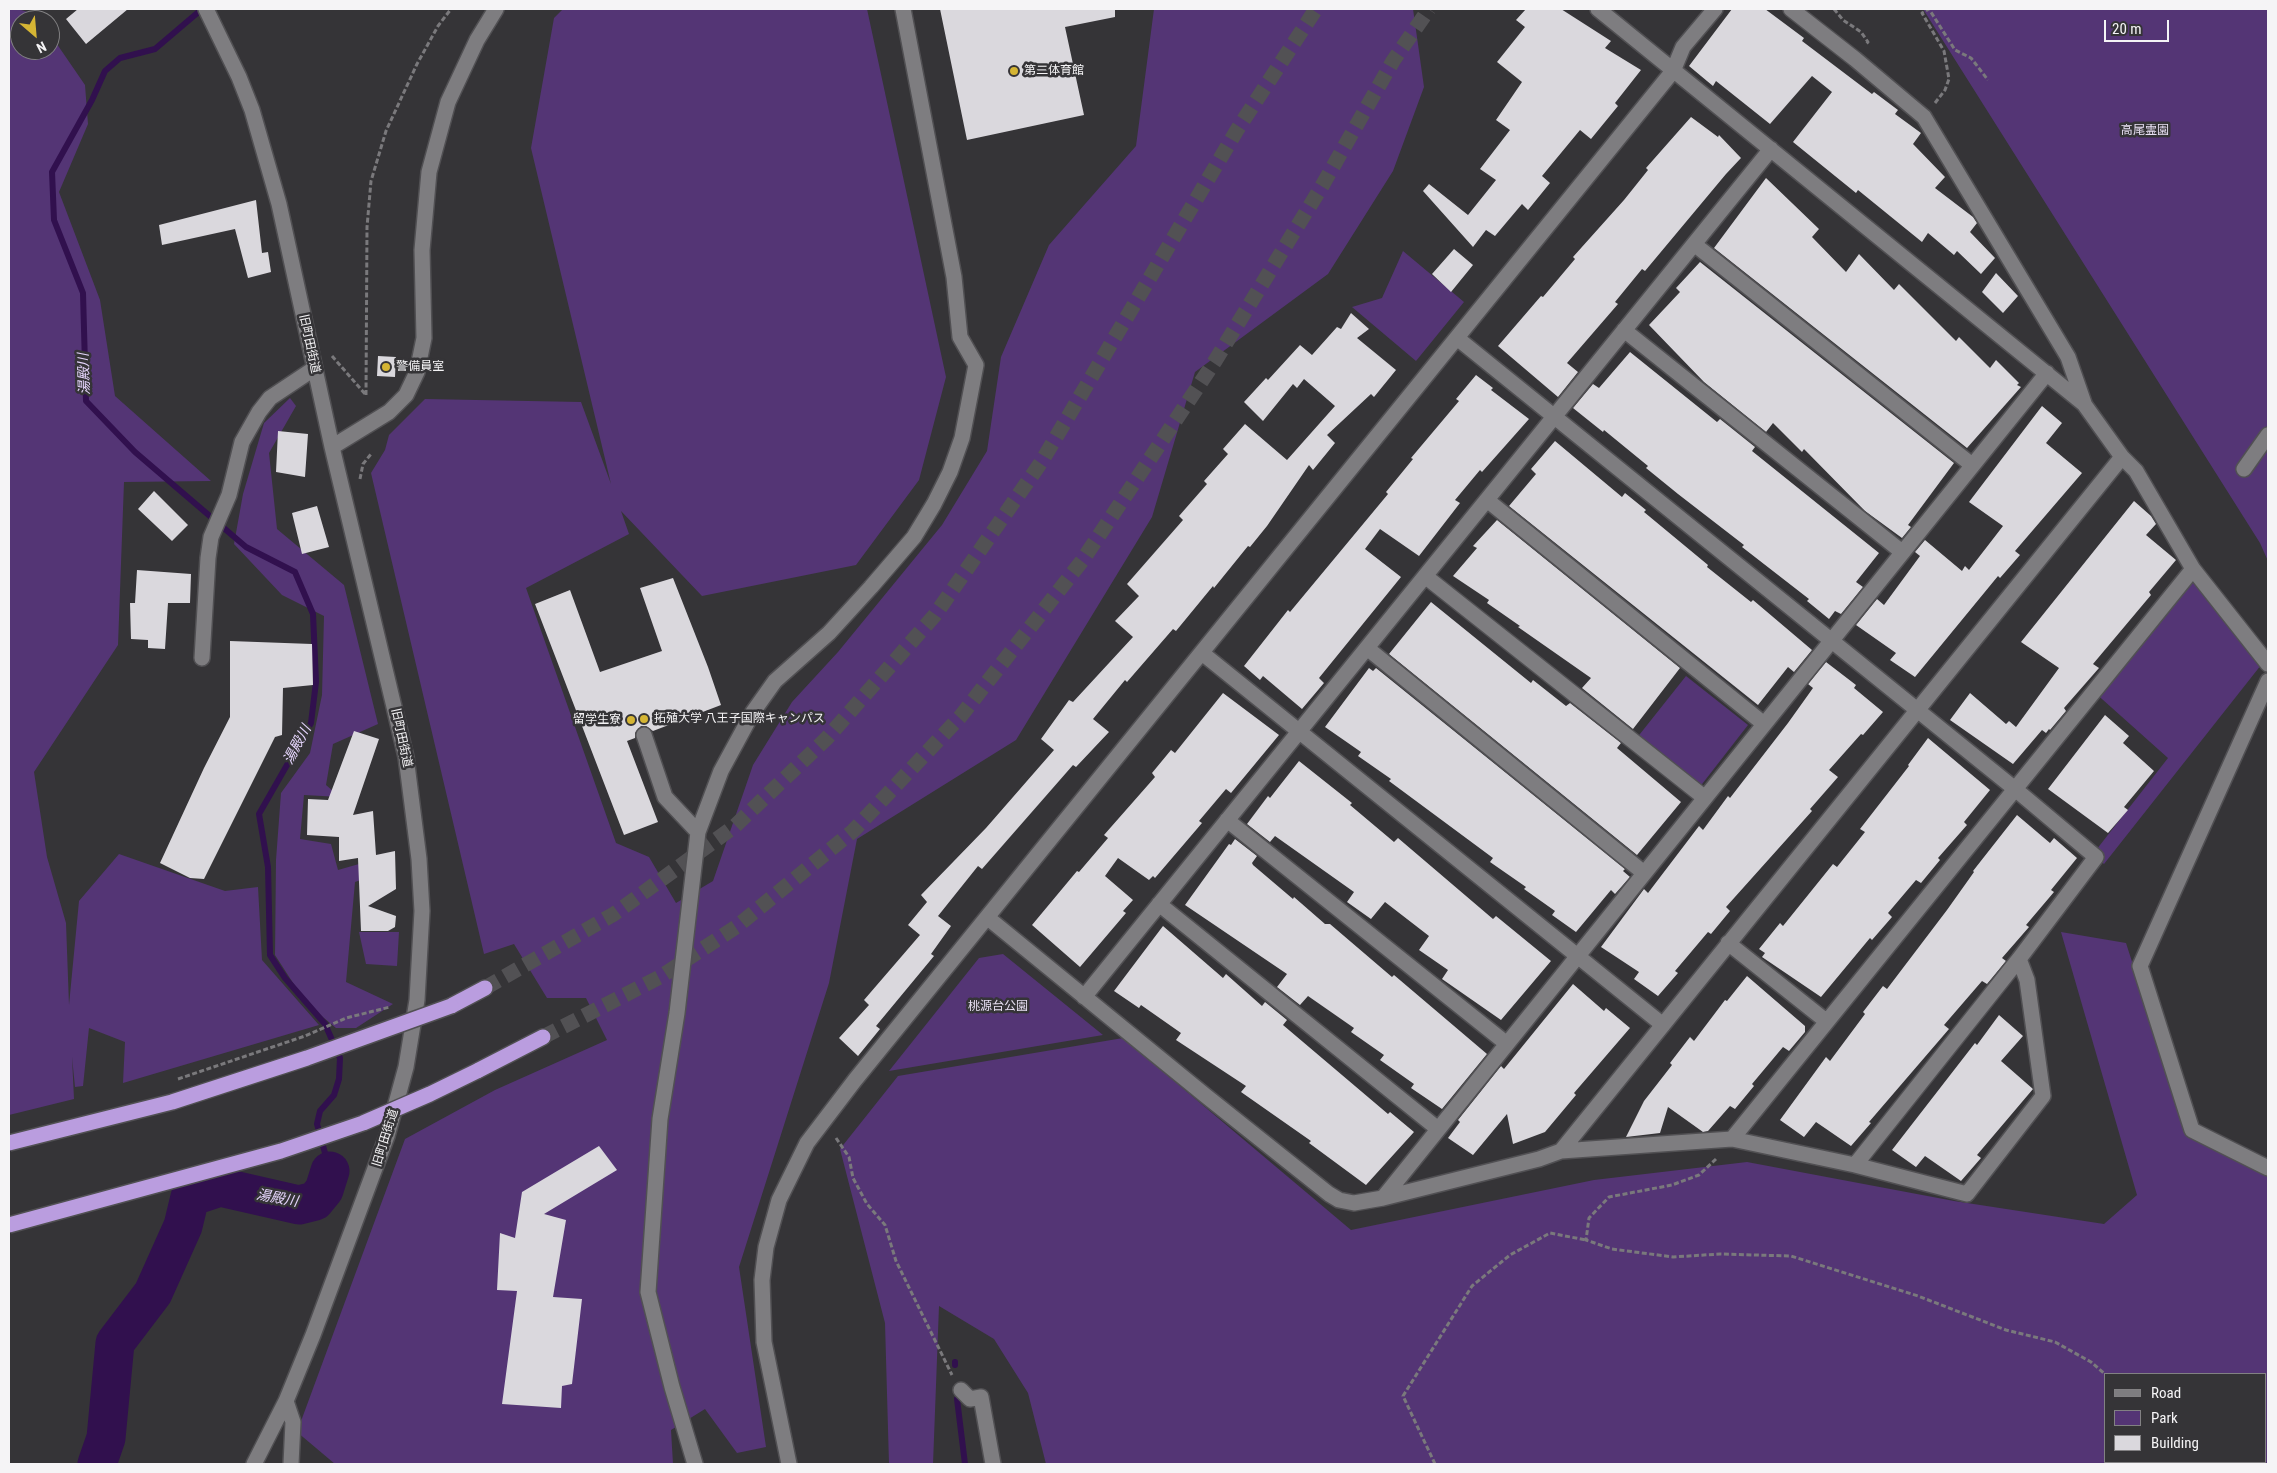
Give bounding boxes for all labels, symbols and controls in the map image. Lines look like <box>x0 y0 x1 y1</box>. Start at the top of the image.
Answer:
north arrow <box>10 10 60 60</box>
scale bar <box>2107 10 2172 42</box>
text: 20 m <box>2112 20 2142 38</box>
text: N <box>34 38 49 57</box>
place label: 第二体育館 <box>1024 64 1084 78</box>
marker: 第二体育館 <box>1008 65 1020 77</box>
park label: 高尾霊園 <box>2121 124 2169 138</box>
street label: 旧町田街道 <box>296 313 322 375</box>
water label: 湯殿川 <box>76 353 94 395</box>
place label: 警備員室 <box>396 360 444 374</box>
marker: 警備員室 <box>380 361 392 373</box>
street label: 旧町田街道 <box>388 707 414 769</box>
place label: 拓殖大学 八王子国際キャンパス <box>654 712 825 726</box>
place label: 留学生寮 <box>573 713 621 727</box>
marker: 拓殖大学 八王子国際キャンパス <box>638 713 650 725</box>
marker: 留学生寮 <box>625 714 637 726</box>
water label: 湯殿川 <box>281 723 315 767</box>
park label: 桃源台公園 <box>968 1000 1028 1014</box>
street label: 旧町田街道 <box>370 1107 402 1169</box>
water label: 湯殿川 <box>255 1187 299 1211</box>
legend <box>2104 1373 2267 1463</box>
text: Road <box>2151 1384 2181 1402</box>
text: Park <box>2151 1409 2178 1427</box>
text: Building <box>2151 1434 2199 1452</box>

